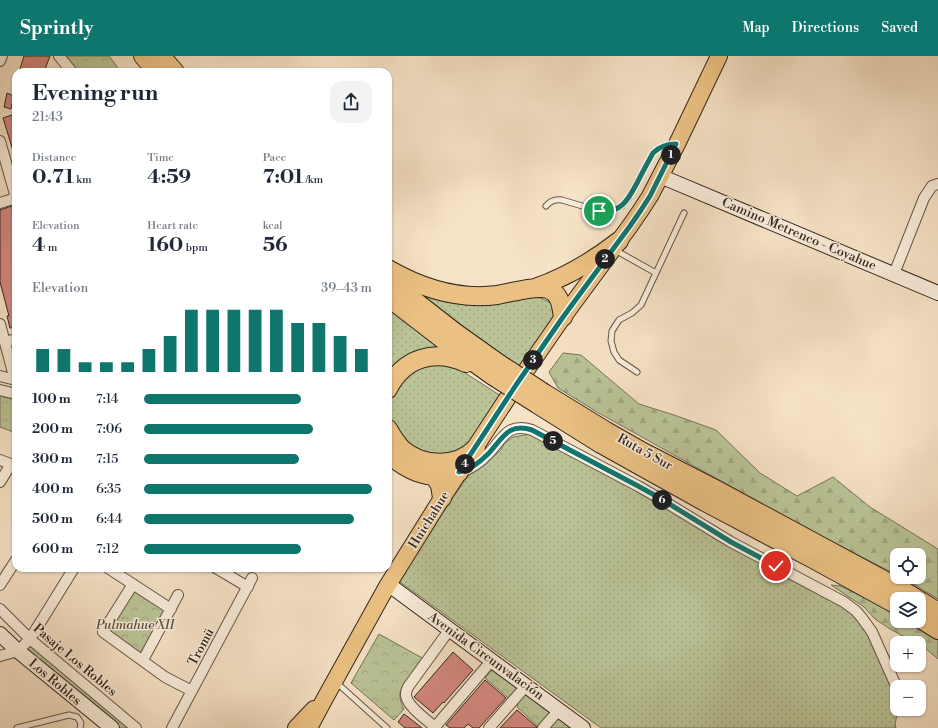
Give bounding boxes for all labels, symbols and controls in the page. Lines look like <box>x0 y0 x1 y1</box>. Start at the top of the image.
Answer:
text: Sprintly <box>20 16 94 40</box>
text: Map <box>742 19 770 37</box>
text: Directions <box>792 19 859 37</box>
text: Saved <box>881 19 918 37</box>
text: Evening run <box>32 80 158 107</box>
button: share <box>330 81 372 123</box>
text: 21:43 <box>32 109 63 125</box>
pin: 1 <box>661 145 681 165</box>
text: 1 <box>668 148 674 162</box>
text: Distance <box>32 151 76 165</box>
text: Time <box>147 151 174 165</box>
text: Pace <box>263 151 286 165</box>
text: 0.71 <box>32 165 74 190</box>
text: 4:59 <box>147 165 191 190</box>
text: 7:01 <box>263 165 303 190</box>
text: km <box>74 173 92 187</box>
text: /km <box>303 173 323 187</box>
pin <box>582 194 616 228</box>
street label: Camino Metrenco - Coyahue <box>719 194 879 274</box>
icon: arrive <box>588 200 610 222</box>
text: Elevation <box>32 219 80 233</box>
text: Heart rate <box>147 219 198 233</box>
text: kcal <box>263 219 283 233</box>
text: 4 <box>32 233 45 258</box>
text: 160 <box>147 233 183 258</box>
text: 56 <box>263 233 288 258</box>
text: m <box>45 241 57 255</box>
text: bpm <box>183 241 208 255</box>
pin: 2 <box>595 249 615 269</box>
text: 2 <box>602 252 608 266</box>
text: Elevation <box>32 280 88 296</box>
text: 39–43 m <box>321 280 372 296</box>
pin: 3 <box>523 350 543 370</box>
text: 3 <box>530 353 536 367</box>
text: 100 m <box>32 391 71 407</box>
text: 7:14 <box>96 391 118 407</box>
text: 200 m <box>32 421 73 437</box>
text: 7:06 <box>96 421 122 437</box>
street label: Ruta 5 Sur <box>615 430 676 474</box>
pin: 5 <box>543 431 563 451</box>
text: 5 <box>550 434 556 448</box>
text: 300 m <box>32 451 73 467</box>
text: 7:15 <box>96 451 118 467</box>
pin: 4 <box>455 454 475 474</box>
text: 4 <box>461 457 469 471</box>
text: 400 m <box>32 481 74 497</box>
text: 6:35 <box>96 481 121 497</box>
street label: Huichahue <box>405 488 453 552</box>
pin: 6 <box>652 490 672 510</box>
text: 6 <box>659 493 665 507</box>
text: 500 m <box>32 511 73 527</box>
text: 6:44 <box>96 511 123 527</box>
text: 600 m <box>32 541 73 557</box>
text: 7:12 <box>96 541 119 557</box>
map controls <box>890 548 926 716</box>
button: locate <box>890 548 926 584</box>
pin <box>759 549 793 583</box>
icon: check <box>765 555 787 577</box>
button: layers <box>890 592 926 628</box>
street label: Avenida Circunvalación <box>424 608 547 704</box>
park label: Pulmahue XII <box>95 617 175 633</box>
street label: Pasaje Los Robles <box>30 620 120 700</box>
street label: Tromü <box>185 625 218 668</box>
button: + <box>890 636 926 672</box>
street label: Los Robles <box>25 655 85 709</box>
button: − <box>890 680 926 716</box>

